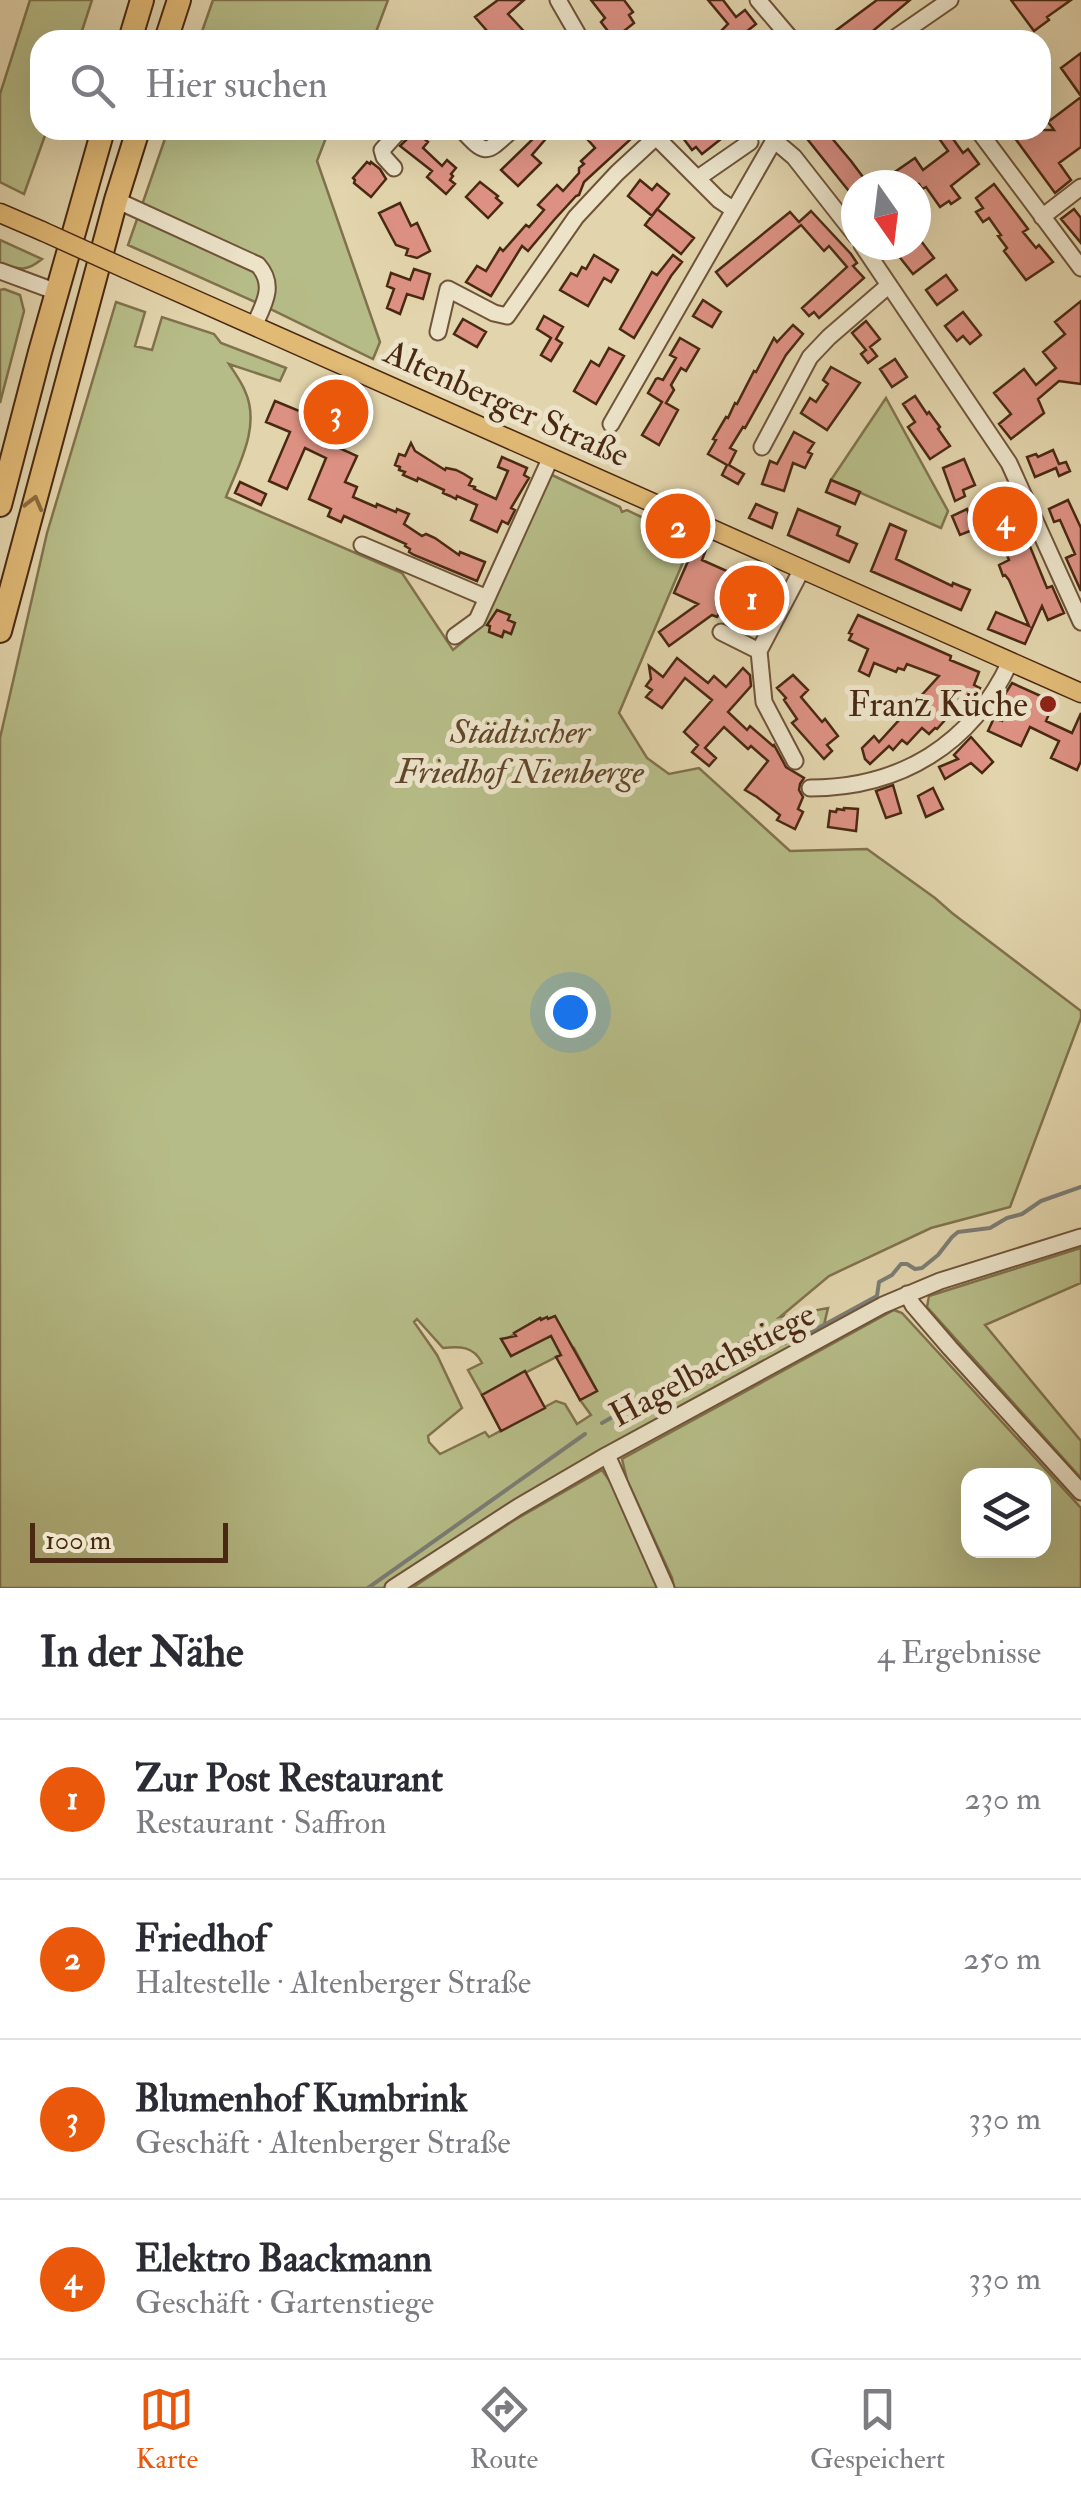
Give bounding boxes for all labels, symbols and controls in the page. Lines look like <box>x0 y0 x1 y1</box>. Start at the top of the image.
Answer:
search box <box>30 30 1051 140</box>
icon: search <box>65 58 120 113</box>
text: Hier suchen <box>145 61 328 109</box>
north arrow <box>841 170 931 260</box>
street label: Altenberger Straße <box>376 330 636 478</box>
pin: 3 <box>304 374 368 450</box>
pin: 4 <box>972 482 1038 556</box>
pin: 2 <box>646 488 710 564</box>
one-way arrow <box>23 495 44 513</box>
pin: 1 <box>720 560 784 636</box>
place label: Franz Küche <box>848 683 1028 727</box>
marker: Franz Küche <box>1037 693 1059 715</box>
park label: Städtischer Friedhof Nienberge <box>394 710 644 794</box>
your location <box>545 987 596 1038</box>
street label: Hagelbachstiege <box>602 1292 823 1438</box>
map controls <box>961 1468 1051 1558</box>
button: layers <box>961 1468 1051 1558</box>
scale bar <box>30 1518 228 1562</box>
text: 100 m <box>45 1523 111 1558</box>
text: In der Nähe <box>40 1627 244 1679</box>
text: 4 Ergebnisse <box>877 1633 1041 1673</box>
text: Zur Post Restaurant <box>135 1755 443 1803</box>
text: 1 <box>67 1779 78 1819</box>
text: 230 m <box>965 1779 1041 1819</box>
text: Restaurant · Saffron <box>135 1803 387 1843</box>
text: Friedhof <box>135 1915 267 1963</box>
text: 2 <box>64 1939 81 1979</box>
text: 250 m <box>963 1939 1041 1979</box>
text: Haltestelle · Altenberger Straße <box>135 1963 531 2003</box>
text: Blumenhof Kumbrink <box>135 2075 468 2123</box>
text: 3 <box>66 2099 79 2139</box>
text: 330 m <box>968 2099 1041 2139</box>
text: Geschäft · Altenberger Straße <box>135 2123 511 2163</box>
text: Elektro Baackmann <box>135 2235 432 2283</box>
text: 4 <box>64 2259 81 2299</box>
text: 330 m <box>968 2259 1041 2299</box>
text: Geschäft · Gartenstiege <box>135 2283 434 2323</box>
tab: Karte <box>136 2382 198 2477</box>
tab: Route <box>470 2382 538 2477</box>
tab: Gespeichert <box>810 2382 945 2477</box>

